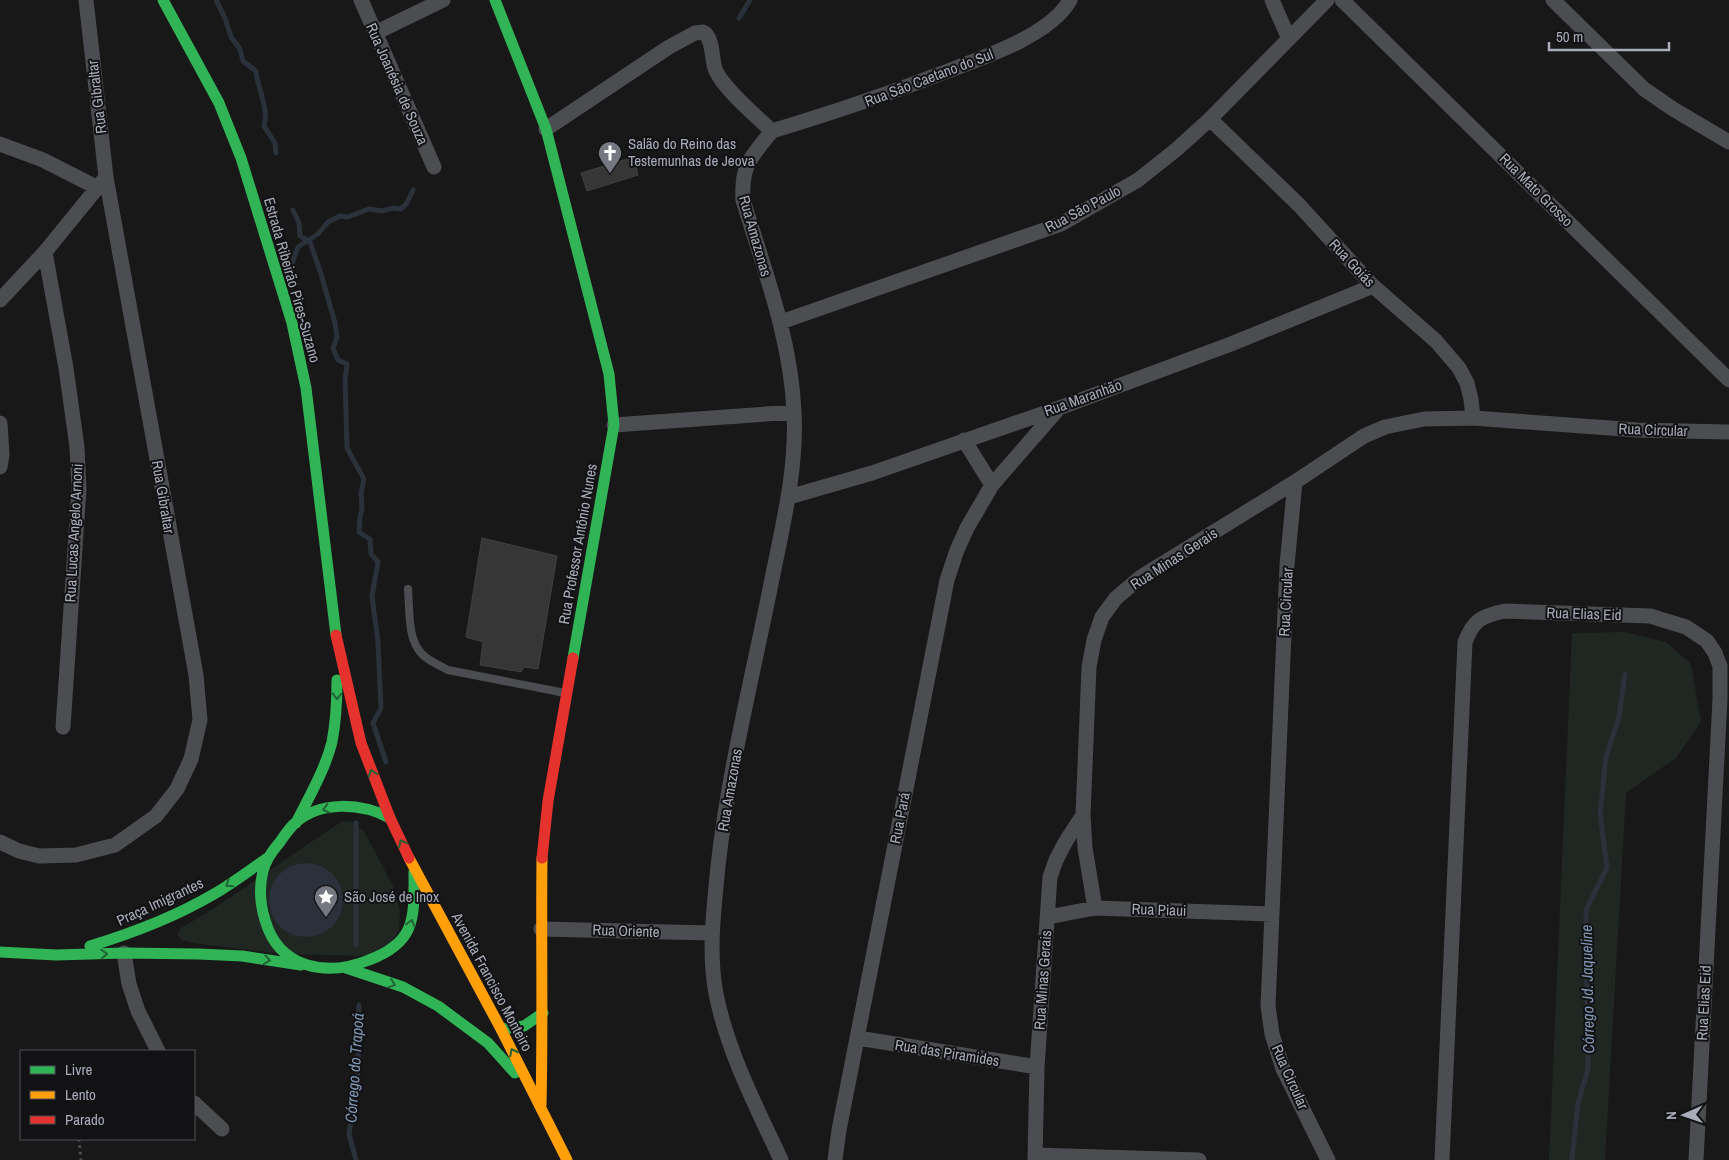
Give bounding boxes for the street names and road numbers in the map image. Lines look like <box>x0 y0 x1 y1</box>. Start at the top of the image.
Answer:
street label: Rua Joanésia de Souza <box>361 20 434 148</box>
street label: Rua São Caetano do Sul <box>862 43 996 112</box>
street label: Rua Gibraltar <box>82 59 111 135</box>
street label: Rua Mato Grosso <box>1495 148 1578 231</box>
street label: Rua São Paulo <box>1041 180 1124 237</box>
street label: Rua Amazonas <box>734 193 777 279</box>
street label: Estrada Ribeirão Pires-Suzano <box>259 195 326 365</box>
street label: Rua Goiás <box>1325 234 1380 291</box>
street label: Rua Maranhão <box>1041 374 1125 421</box>
street label: Rua Circular <box>1618 418 1688 441</box>
street label: Rua Gibraltar <box>147 459 180 535</box>
street label: Rua Professor Antônio Nunes <box>553 462 602 626</box>
street label: Rua Lucas Angelo Arnoni <box>59 463 88 603</box>
street label: Rua Minas Gerais <box>1126 523 1221 595</box>
street label: Rua Circular <box>1273 567 1298 637</box>
street label: Rua Elias Eid <box>1546 602 1622 625</box>
street label: Rua Amazonas <box>712 747 747 833</box>
street label: Rua Pará <box>884 790 915 845</box>
street label: Praça Imigrantes <box>113 872 207 931</box>
street label: Rua Piaui <box>1131 898 1187 921</box>
street label: Avenida Francisco Monteiro <box>446 908 538 1055</box>
street label: Rua Oriente <box>592 919 660 942</box>
street label: Rua Minas Gerais <box>1029 929 1056 1030</box>
street label: Rua Elias Eid <box>1691 965 1716 1041</box>
street label: Rua das Piramides <box>893 1034 1001 1071</box>
street label: Rua Circular <box>1267 1041 1314 1113</box>

